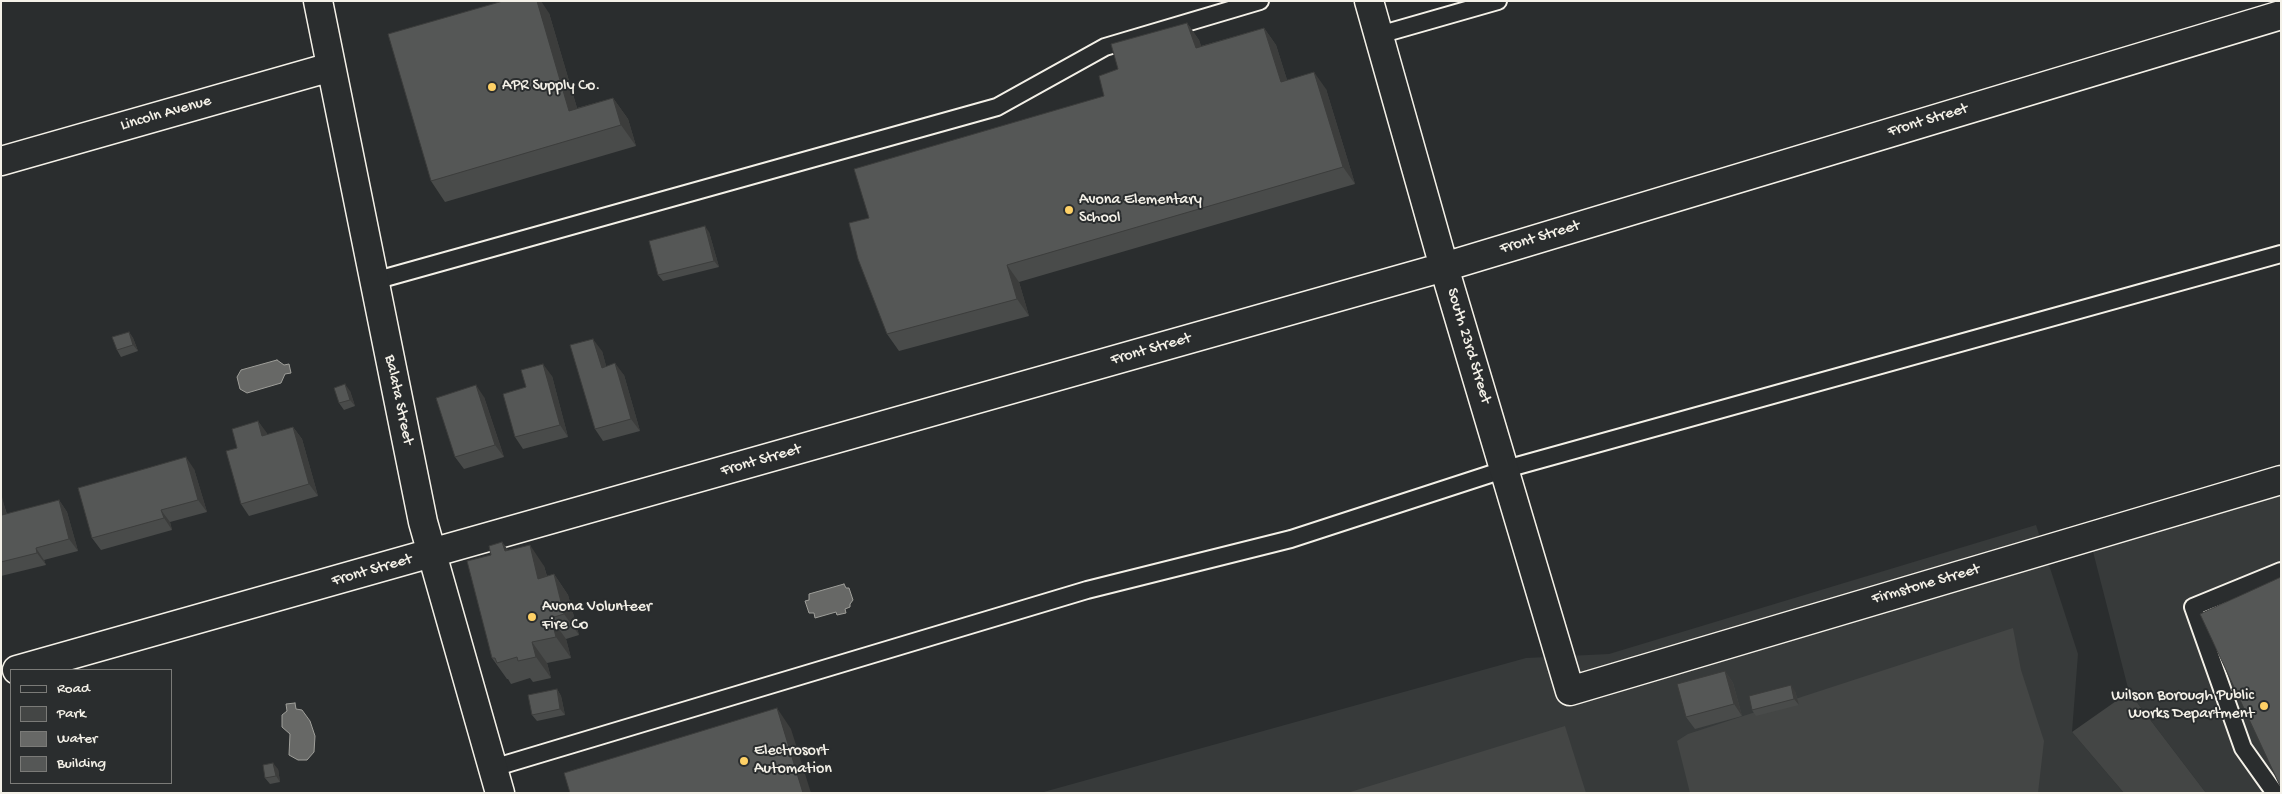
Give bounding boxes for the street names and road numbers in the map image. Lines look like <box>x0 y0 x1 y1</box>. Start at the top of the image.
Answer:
street label: Lincoln Avenue <box>118 92 214 136</box>
street label: Front Street <box>1886 100 1970 142</box>
street label: Front Street <box>1498 217 1582 259</box>
street label: South 23rd Street <box>1441 286 1495 406</box>
street label: Front Street <box>1109 329 1193 371</box>
street label: Balata Street <box>379 353 417 447</box>
street label: Front Street <box>719 440 803 482</box>
street label: Front Street <box>330 550 414 592</box>
street label: Firmstone Street <box>1870 560 1982 610</box>

